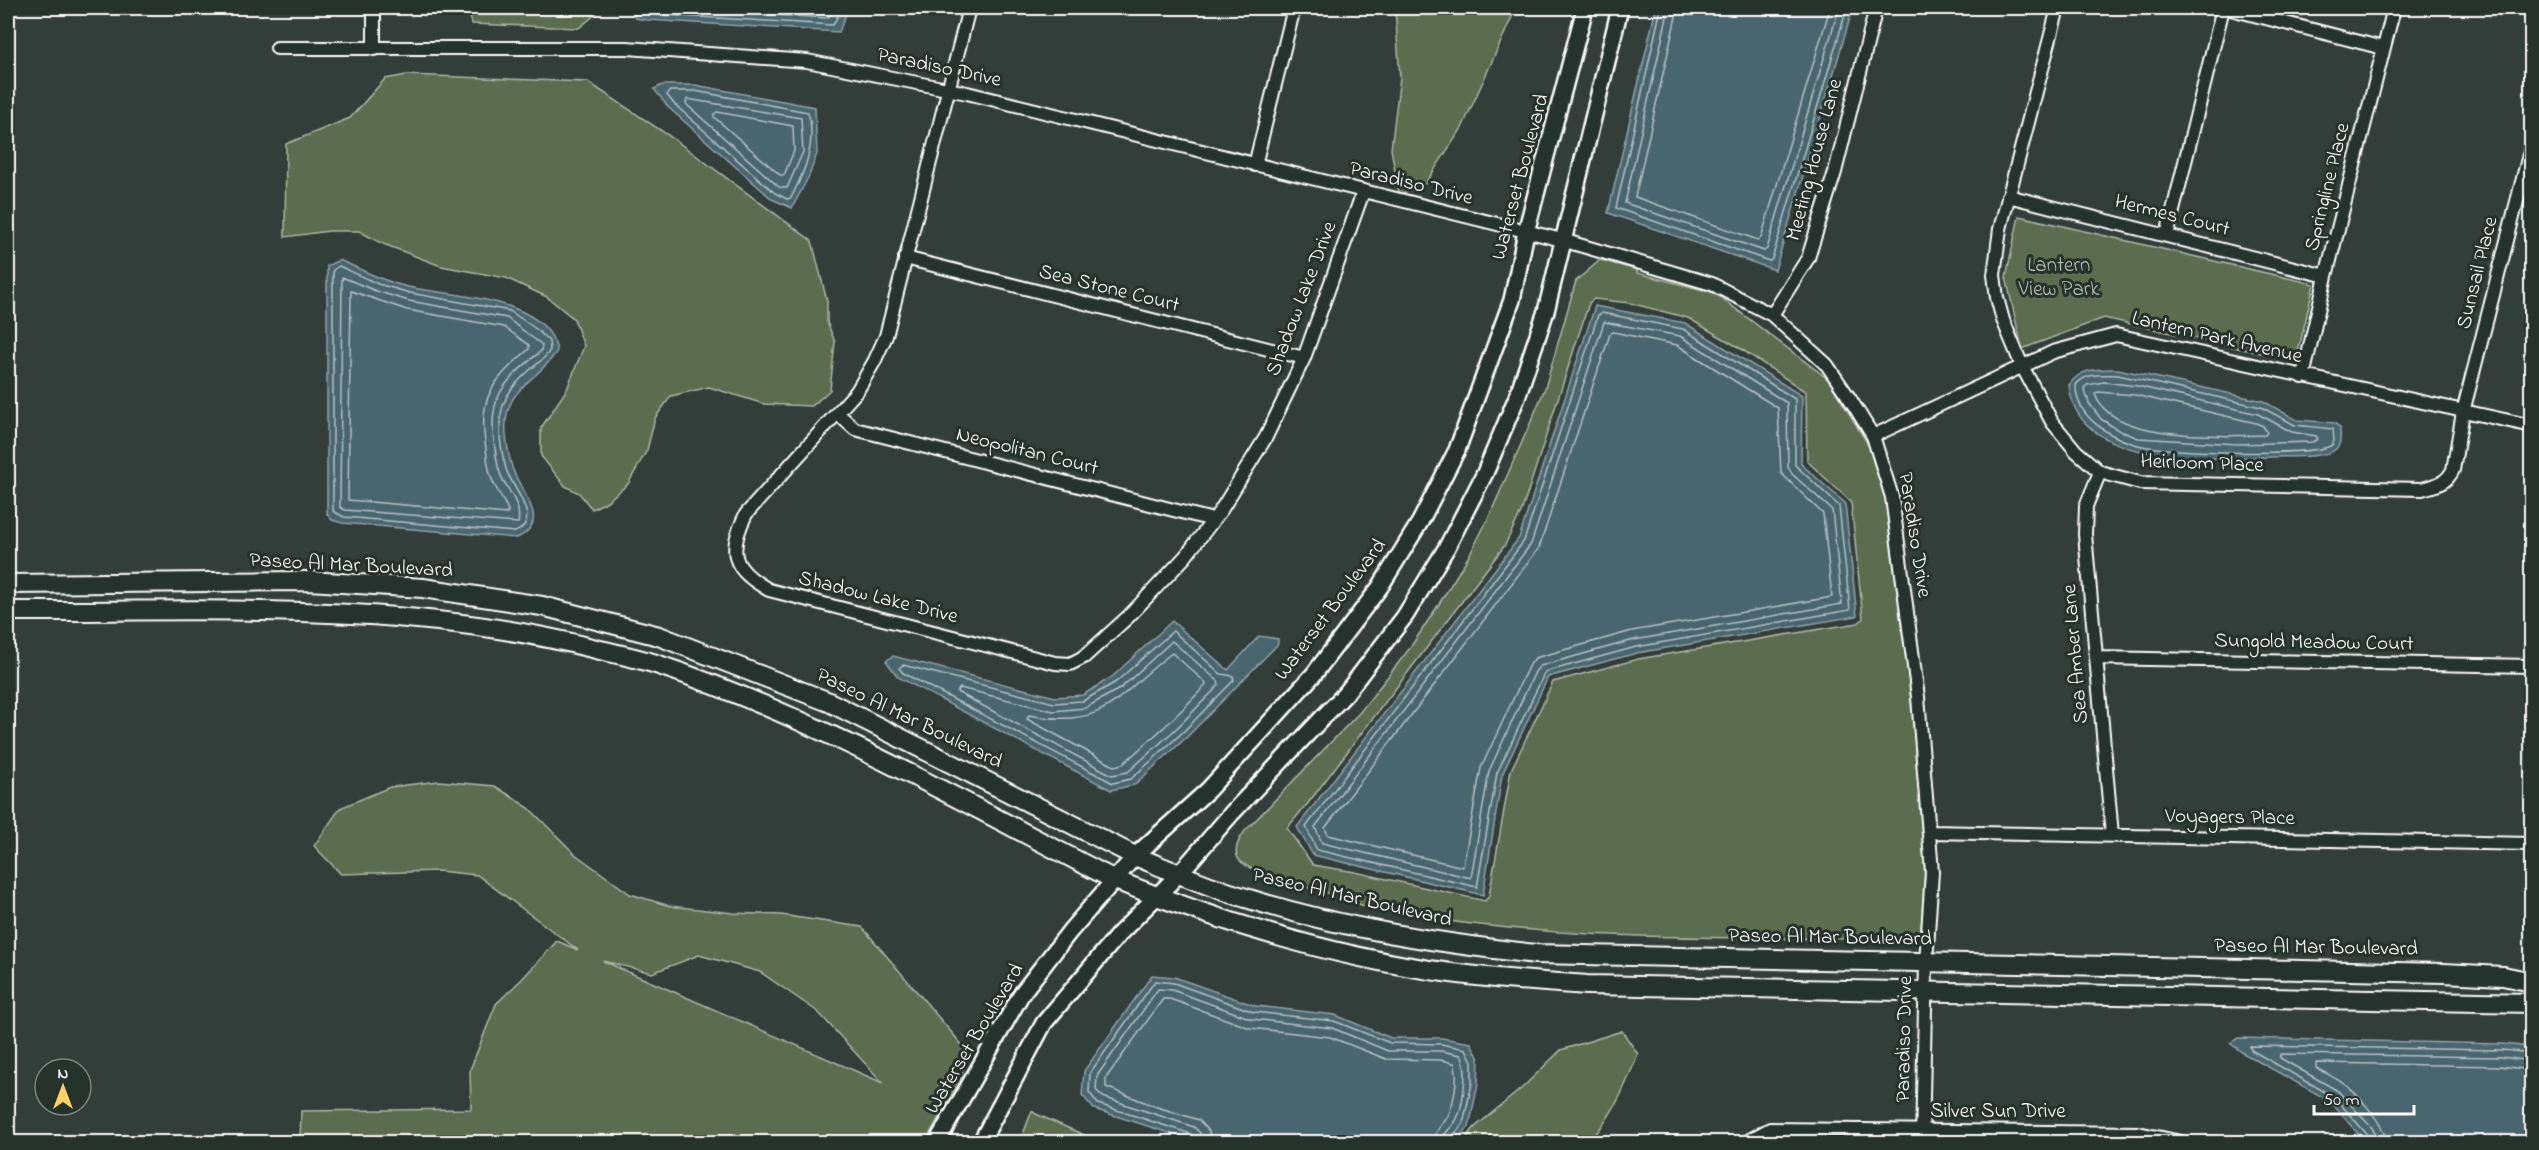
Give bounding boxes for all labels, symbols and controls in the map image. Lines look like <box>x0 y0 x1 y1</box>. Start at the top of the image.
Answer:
street label: Paradiso Drive <box>874 40 1004 96</box>
street label: Meeting House Lane <box>1779 75 1853 245</box>
street label: Waterset Boulevard <box>1484 90 1558 263</box>
street label: Springline Place <box>2298 119 2360 255</box>
street label: Paradiso Drive <box>1346 154 1477 214</box>
street label: Hermes Court <box>2111 187 2233 245</box>
street label: Sunsail Place <box>2450 213 2507 332</box>
street label: Shadow Lake Drive <box>1259 217 1345 381</box>
park label: Lantern View Park <box>2017 251 2100 305</box>
street label: Sea Stone Court <box>1036 257 1182 321</box>
street label: Lantern Park Avenue <box>2129 304 2306 372</box>
street label: Neopolitan Court <box>953 420 1101 484</box>
street label: Heirloom Place <box>2140 447 2265 481</box>
street label: Paradiso Drive <box>1889 470 1939 600</box>
street label: Waterset Boulevard <box>1268 533 1394 687</box>
street label: Paseo Al Mar Boulevard <box>248 546 454 586</box>
street label: Shadow Lake Drive <box>795 564 961 632</box>
street label: Sea Amber Lane <box>2055 582 2097 725</box>
street label: Sungold Meadow Court <box>2214 626 2414 662</box>
street label: Paseo Al Mar Boulevard <box>811 661 1007 777</box>
street label: Voyagers Place <box>2164 802 2296 836</box>
street label: Paseo Al Mar Boulevard <box>1249 860 1455 936</box>
street label: Paseo Al Mar Boulevard <box>1728 921 1932 955</box>
street label: Paseo Al Mar Boulevard <box>2214 931 2418 965</box>
street label: Waterset Boulevard <box>918 958 1032 1120</box>
street label: Paradiso Drive <box>1889 975 1921 1102</box>
north arrow <box>33 1057 93 1117</box>
text: N <box>58 1062 69 1086</box>
scale bar <box>2314 1078 2414 1116</box>
text: 50 m <box>2323 1088 2360 1114</box>
street label: Silver Sun Drive <box>1930 1097 2066 1127</box>

